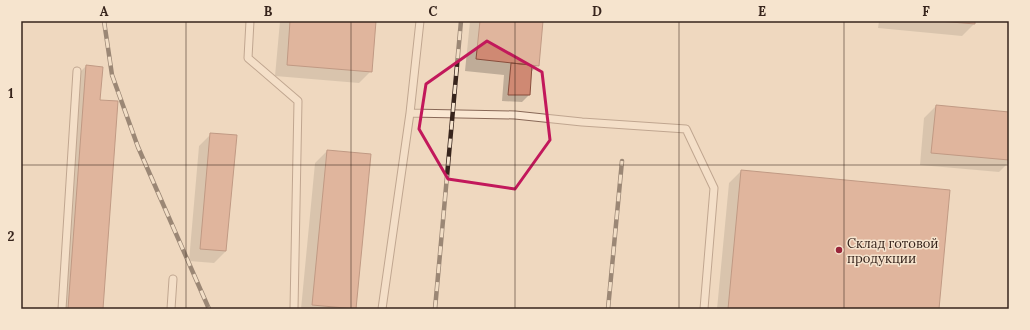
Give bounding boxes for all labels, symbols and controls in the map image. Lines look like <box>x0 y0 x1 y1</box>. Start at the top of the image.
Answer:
text: A <box>100 3 109 20</box>
text: B <box>264 3 273 20</box>
text: C <box>429 3 438 20</box>
text: D <box>592 3 602 20</box>
text: E <box>758 3 766 20</box>
text: F <box>922 3 930 20</box>
text: 1 <box>8 85 14 102</box>
text: 2 <box>8 228 15 245</box>
place label: Склад готовой продукции <box>847 235 938 267</box>
marker: Склад готовой продукции <box>834 245 844 255</box>

